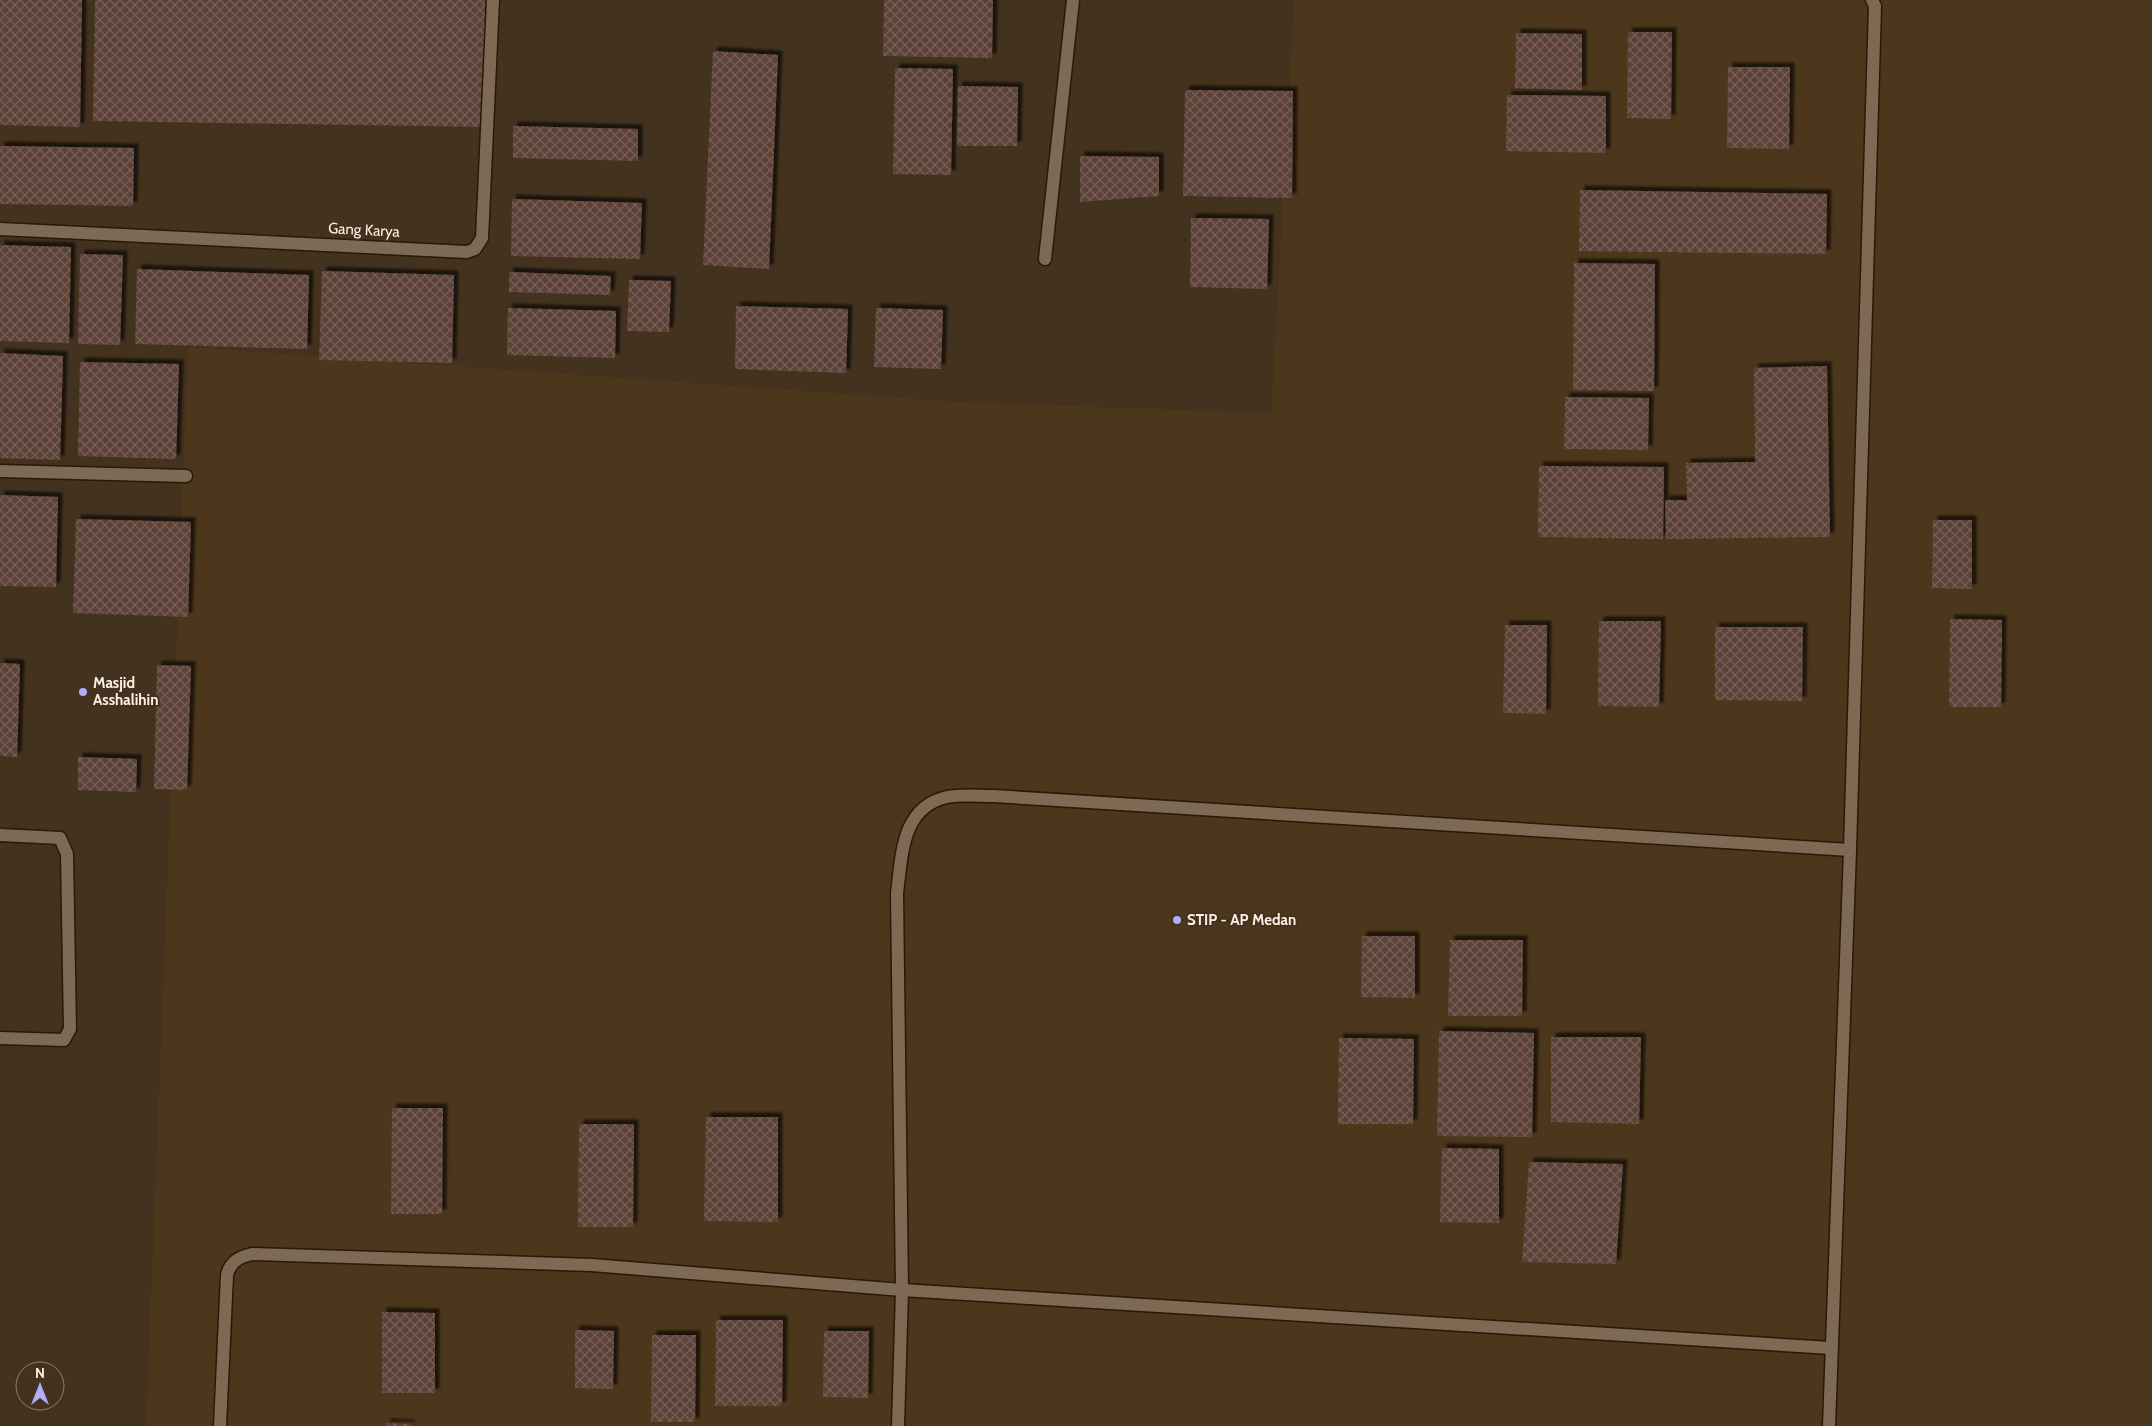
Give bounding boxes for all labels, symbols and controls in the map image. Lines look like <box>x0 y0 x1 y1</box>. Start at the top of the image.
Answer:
street label: Gang Karya <box>328 219 401 241</box>
place label: Masjid Asshalihin <box>93 674 159 709</box>
marker: Masjid Asshalihin <box>77 686 89 698</box>
place label: STIP - AP Medan <box>1187 911 1296 929</box>
marker: STIP - AP Medan <box>1171 914 1183 926</box>
north arrow <box>15 1361 65 1411</box>
text: N <box>35 1364 45 1382</box>

